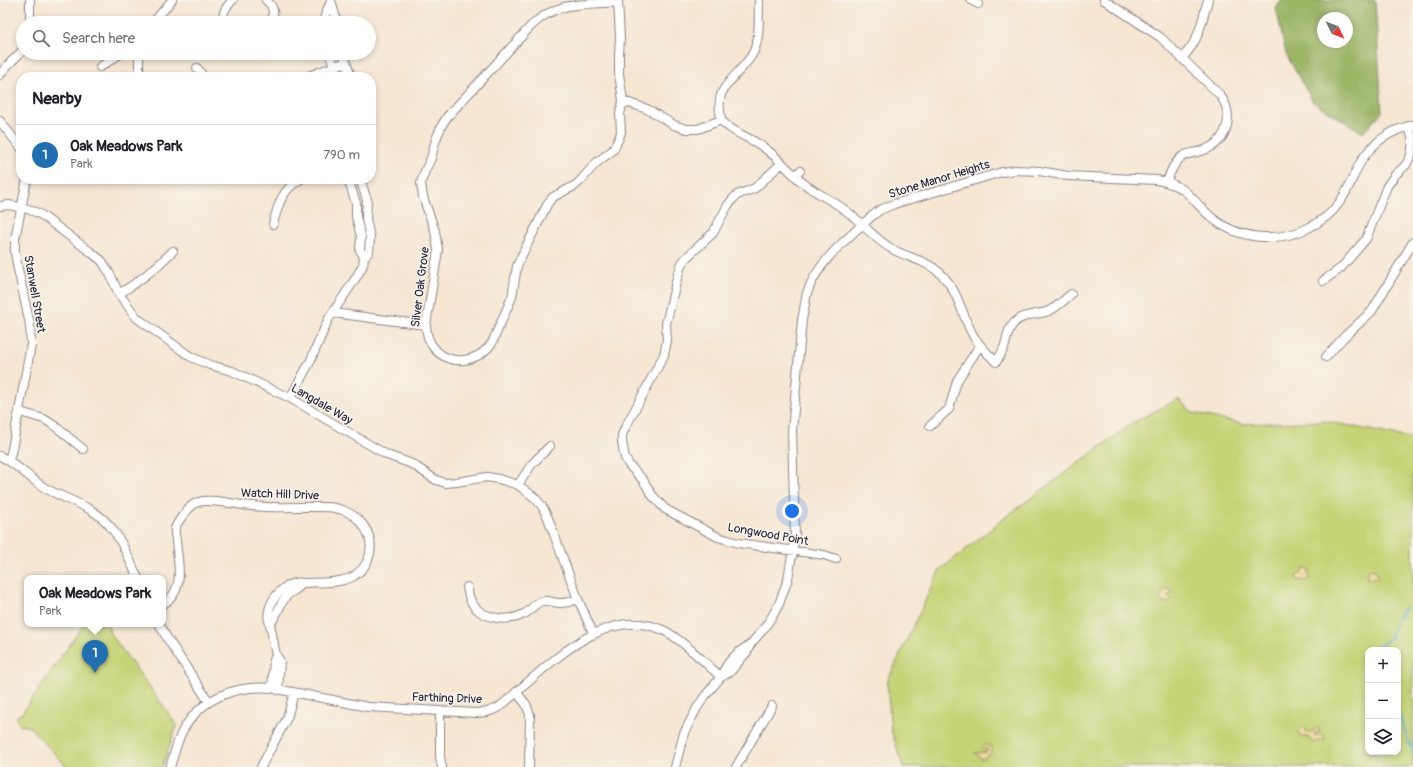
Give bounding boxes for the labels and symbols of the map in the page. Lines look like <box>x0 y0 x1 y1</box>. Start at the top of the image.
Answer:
north arrow <box>1317 12 1353 48</box>
street label: Stone Manor Heights <box>887 157 992 202</box>
street label: Silver Oak Grove <box>408 246 433 328</box>
street label: Stanwell Street <box>20 254 49 334</box>
street label: Langdale Way <box>288 381 355 428</box>
street label: Watch Hill Drive <box>241 486 319 503</box>
your location <box>782 501 802 521</box>
street label: Longwood Point <box>726 520 810 549</box>
pin: 1 <box>82 640 108 673</box>
street label: Farthing Drive <box>412 690 482 707</box>

